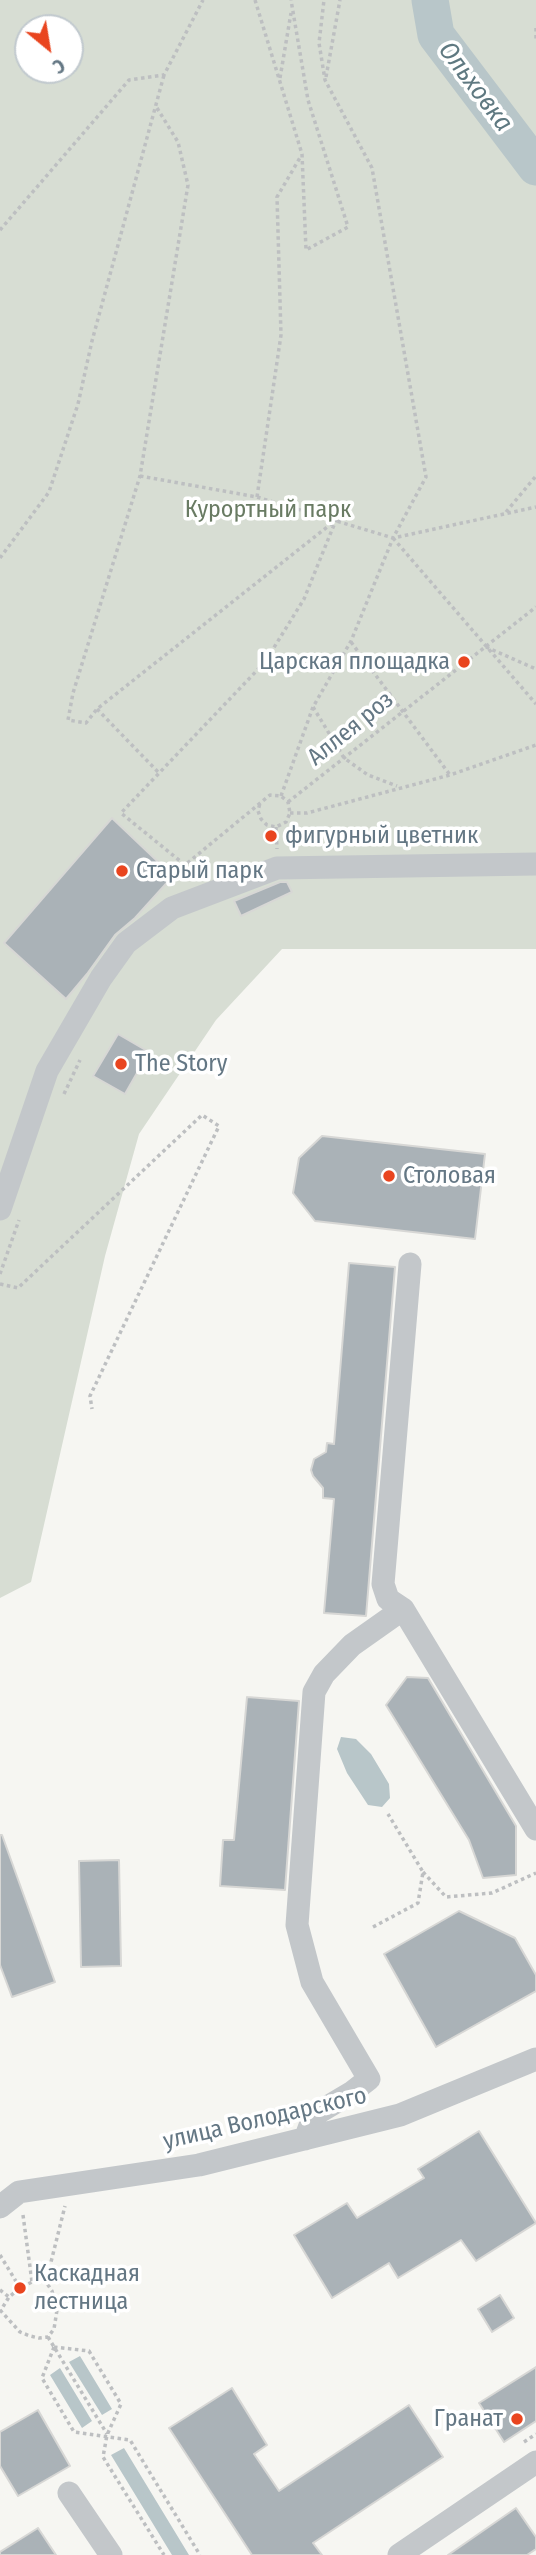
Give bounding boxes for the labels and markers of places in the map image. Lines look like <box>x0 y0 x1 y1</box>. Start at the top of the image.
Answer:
place label: Царская площадка <box>259 648 450 676</box>
marker: Царская площадка <box>456 654 472 670</box>
place label: фигурный цветник <box>285 822 478 850</box>
marker: фигурный цветник <box>263 828 279 844</box>
place label: Старый парк <box>136 857 263 885</box>
marker: Старый парк <box>114 863 130 879</box>
place label: The Story <box>135 1050 227 1078</box>
marker: The Story <box>113 1056 129 1072</box>
place label: Столовая <box>403 1162 496 1190</box>
marker: Столовая <box>381 1168 397 1184</box>
place label: Каскадная лестница <box>34 2260 140 2316</box>
marker: Каскадная лестница <box>12 2280 28 2296</box>
place label: Гранат <box>434 2405 503 2433</box>
marker: Гранат <box>509 2411 525 2427</box>

